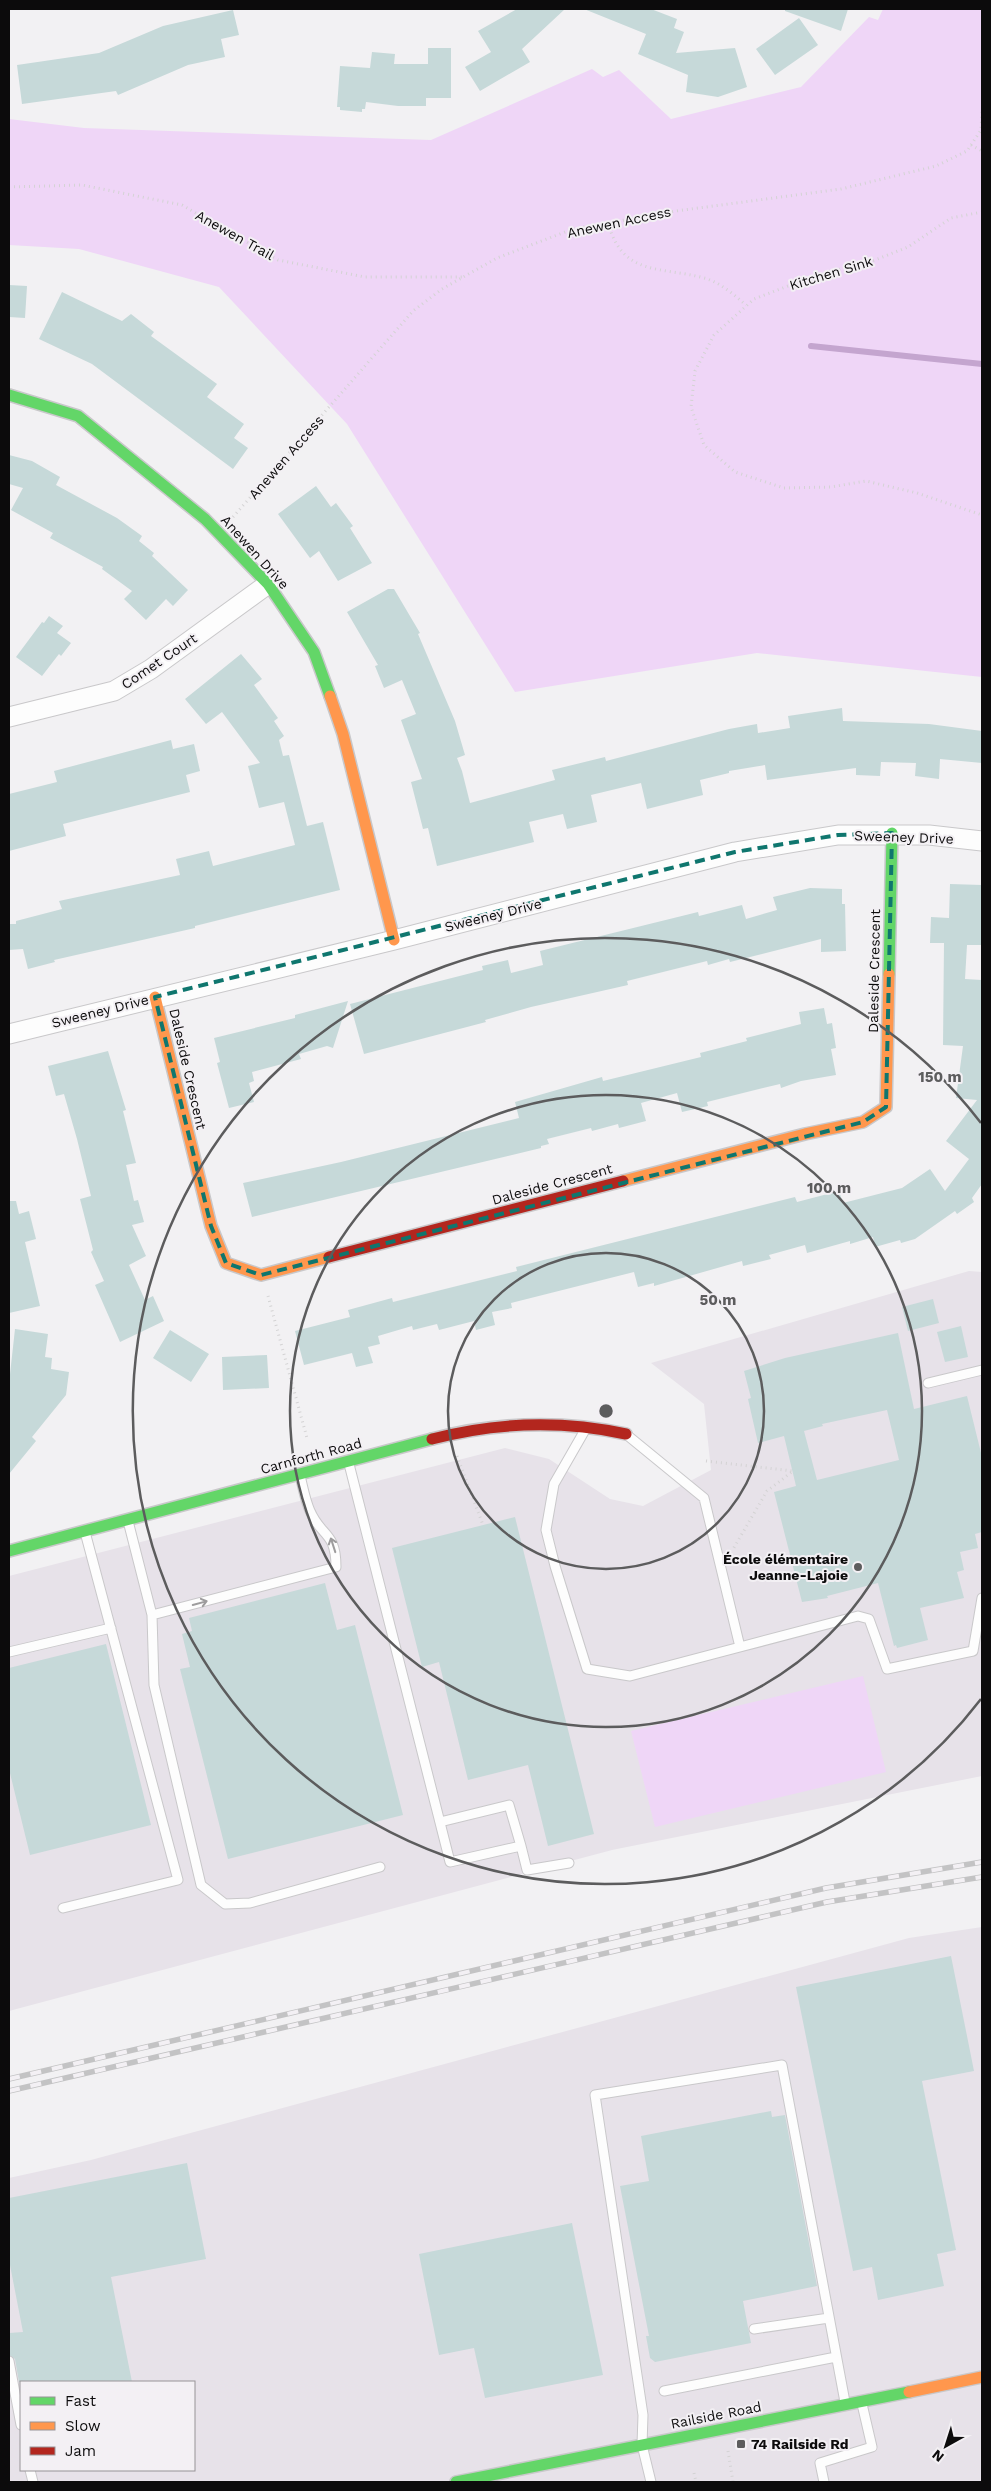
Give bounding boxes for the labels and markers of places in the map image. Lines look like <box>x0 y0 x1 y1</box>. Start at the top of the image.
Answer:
centre of rings <box>597 1402 615 1420</box>
place label: École élémentaire Jeanne-Lajoie <box>723 1551 848 1583</box>
marker: École élémentaire Jeanne-Lajoie <box>852 1561 864 1573</box>
place label: 74 Railside Rd <box>751 2436 849 2452</box>
marker: 74 Railside Rd <box>735 2438 747 2450</box>

